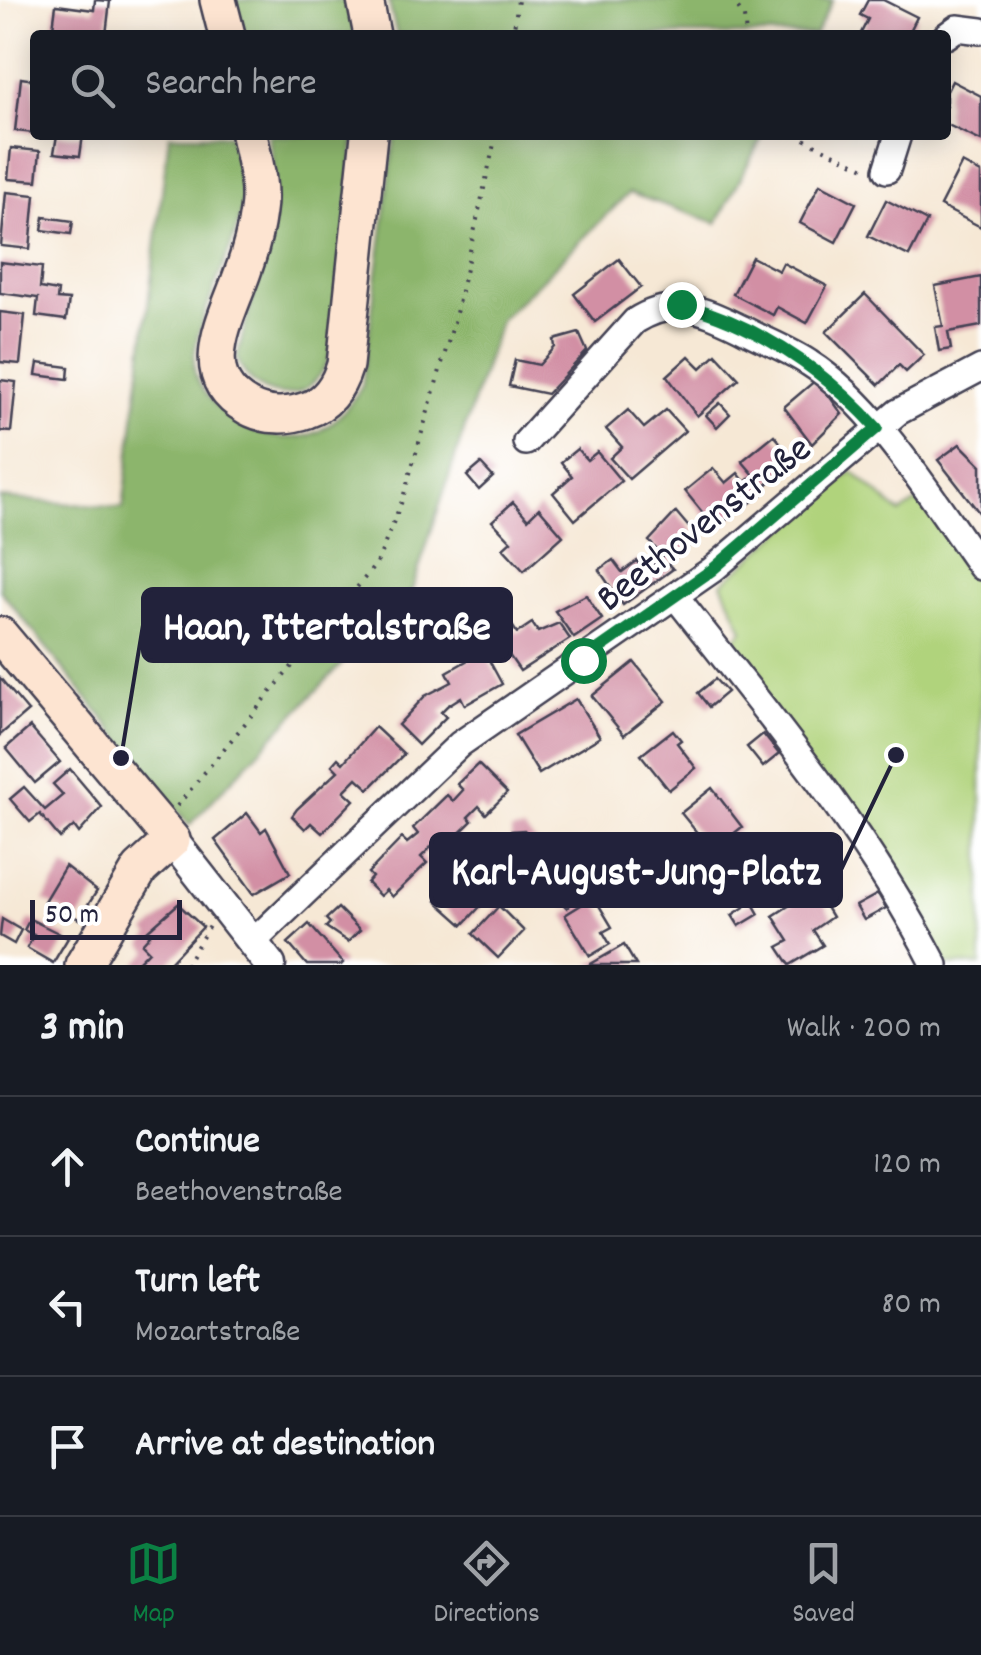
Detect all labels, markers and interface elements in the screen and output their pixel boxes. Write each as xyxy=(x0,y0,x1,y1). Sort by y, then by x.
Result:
search box xyxy=(30,30,951,140)
icon: search xyxy=(65,58,120,113)
text: Search here xyxy=(145,58,317,113)
route end xyxy=(659,282,705,328)
street label: Beethovenstraße xyxy=(586,424,826,628)
callout: Haan, Ittertalstraße xyxy=(143,589,511,661)
text: Haan, Ittertalstraße xyxy=(163,601,491,661)
route start xyxy=(561,638,607,684)
callout: Karl-August-Jung-Platz xyxy=(431,834,841,906)
text: Karl-August-Jung-Platz xyxy=(451,846,822,906)
scale bar xyxy=(30,895,182,940)
text: 50 m xyxy=(45,897,99,937)
text: 3 min xyxy=(40,1000,124,1060)
text: Walk · 200 m xyxy=(787,1007,941,1053)
text: Continue xyxy=(135,1116,260,1171)
icon: ahead xyxy=(40,1139,95,1194)
text: 120 m xyxy=(873,1143,941,1189)
text: Beethovenstraße xyxy=(135,1171,343,1217)
text: Turn left xyxy=(135,1256,260,1311)
icon: left xyxy=(40,1279,95,1334)
text: 80 m xyxy=(881,1283,941,1329)
text: Mozartstraße xyxy=(135,1311,300,1357)
icon: arrive xyxy=(40,1419,95,1474)
text: Arrive at destination xyxy=(135,1419,435,1474)
tab: Map xyxy=(126,1536,181,1636)
tab: Directions xyxy=(434,1536,540,1636)
tab: Saved xyxy=(792,1536,855,1636)

